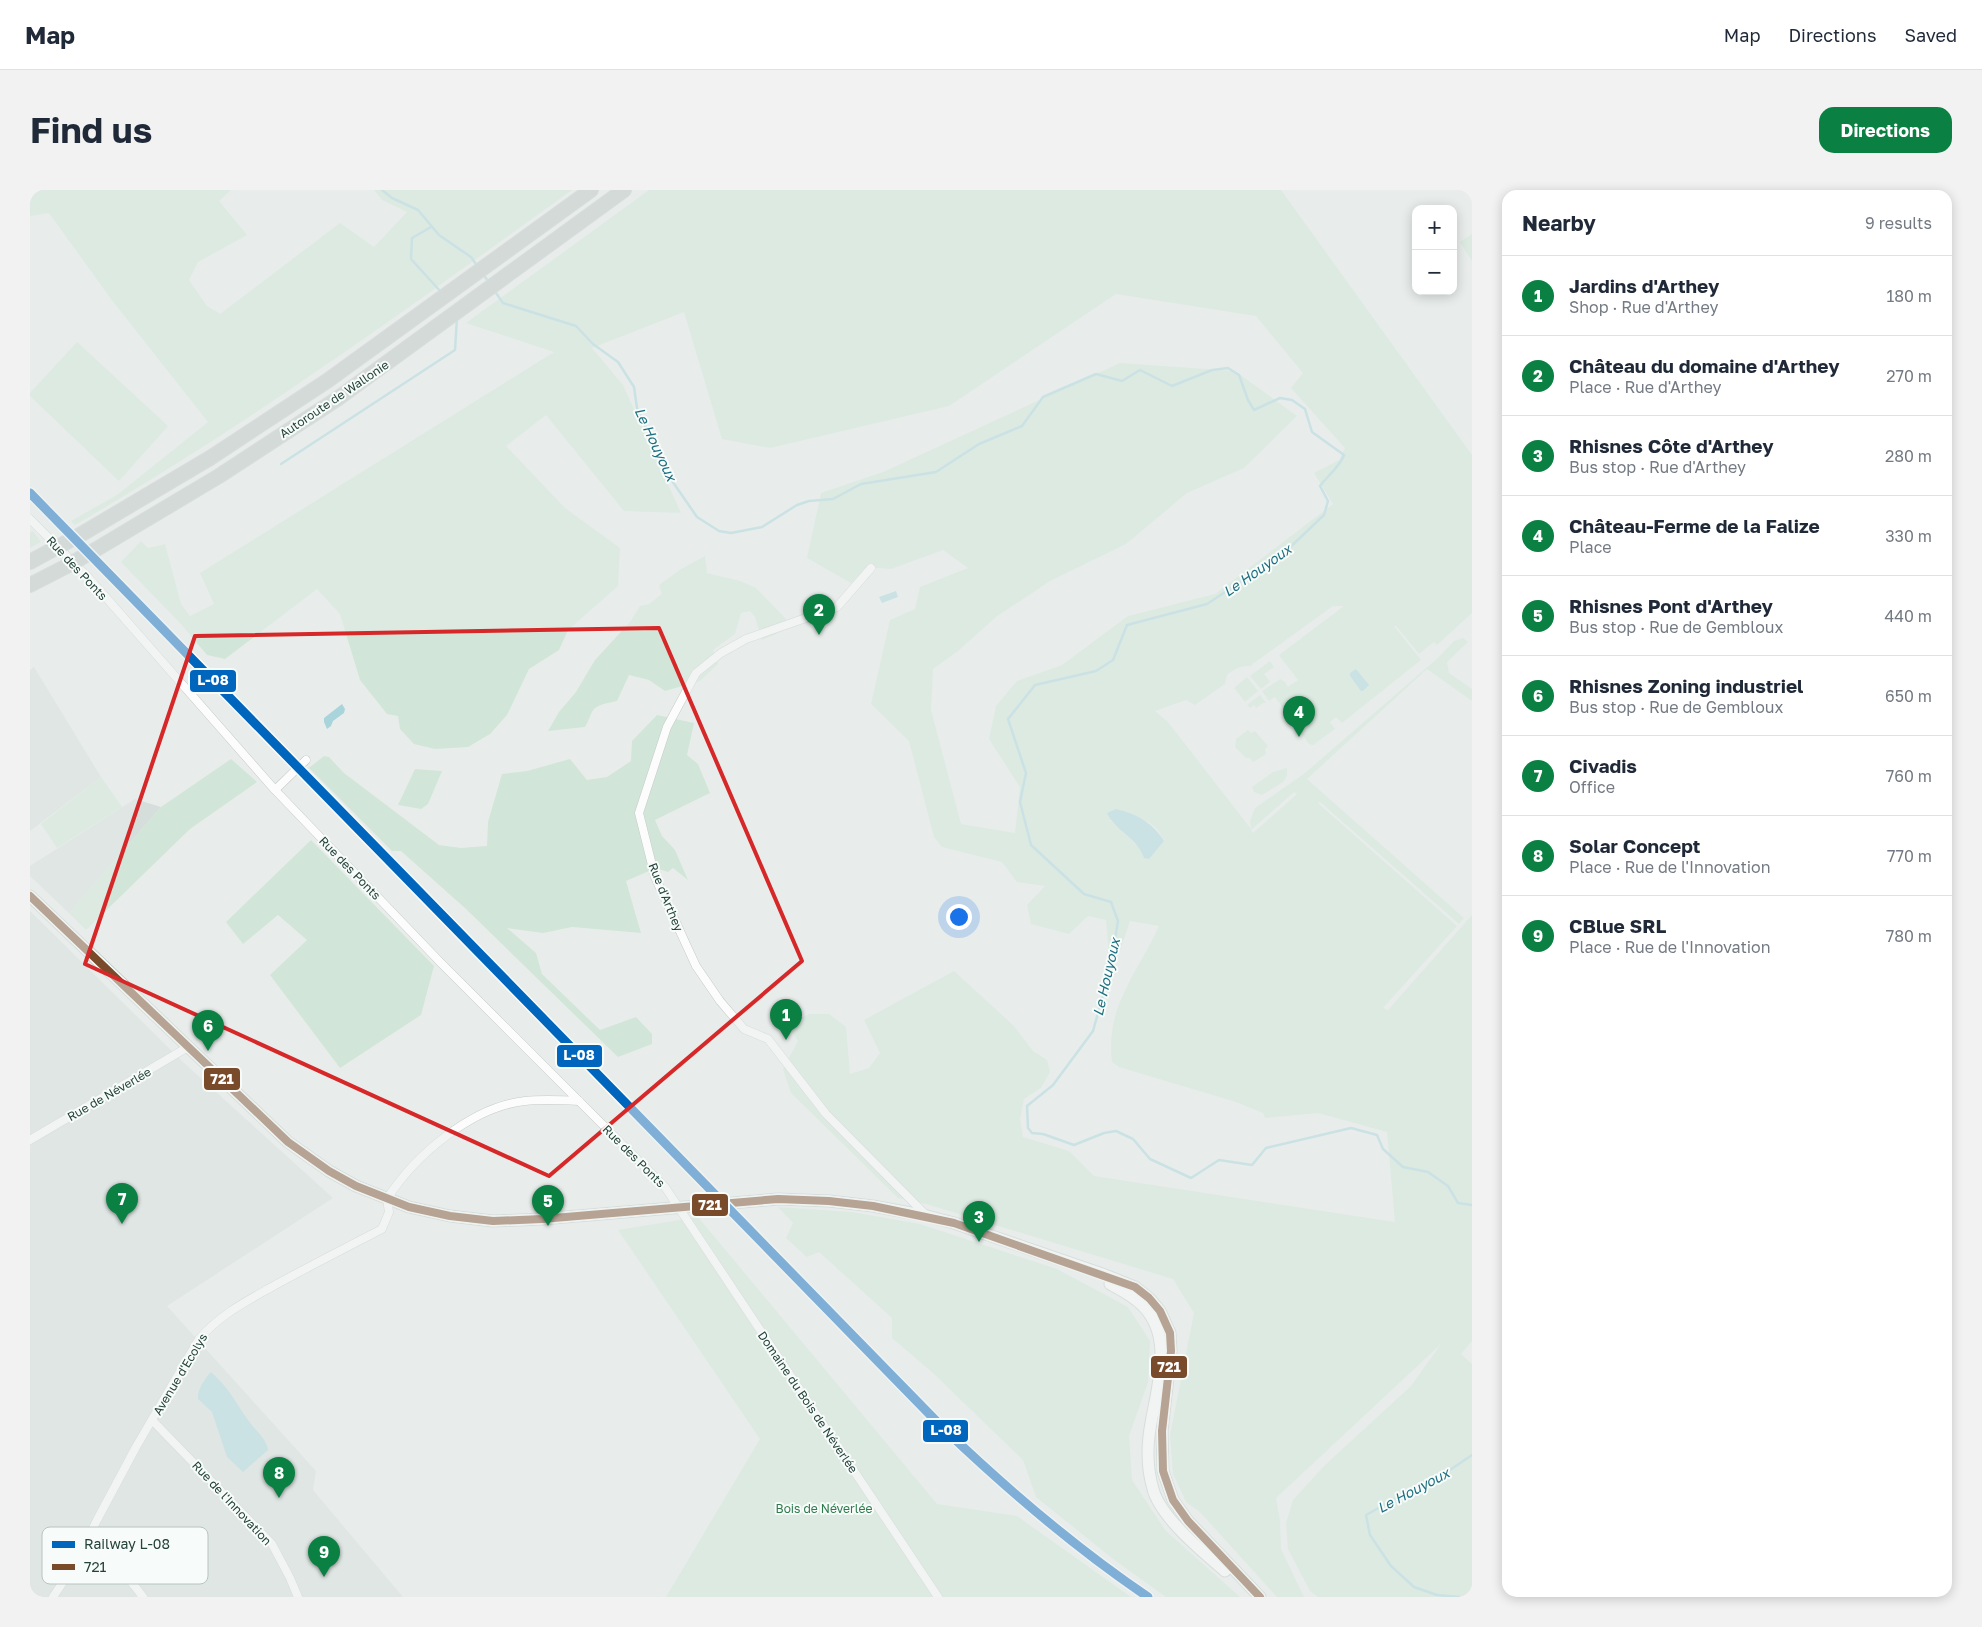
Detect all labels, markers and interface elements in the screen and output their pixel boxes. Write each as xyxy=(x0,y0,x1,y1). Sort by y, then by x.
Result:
text: Map xyxy=(25,20,75,49)
text: Map xyxy=(1724,24,1760,46)
text: Directions xyxy=(1788,24,1876,46)
text: Saved xyxy=(1904,24,1957,46)
button: Directions xyxy=(1819,107,1952,153)
text: Find us xyxy=(30,109,152,151)
map controls xyxy=(1412,205,1457,295)
button: + xyxy=(1412,205,1457,250)
text: Nearby xyxy=(1522,210,1596,236)
text: 9 results xyxy=(1865,213,1932,233)
button: − xyxy=(1412,250,1457,295)
text: Jardins d'Arthey xyxy=(1569,274,1719,297)
text: 1 xyxy=(1534,286,1542,306)
text: 180 m xyxy=(1886,286,1932,306)
text: Shop · Rue d'Arthey xyxy=(1569,297,1718,317)
text: Château du domaine d'Arthey xyxy=(1569,354,1840,377)
street label: Autoroute de Wallonie xyxy=(277,357,391,441)
text: 2 xyxy=(1533,366,1543,386)
text: 270 m xyxy=(1886,366,1932,386)
text: Place · Rue d'Arthey xyxy=(1569,377,1721,397)
water label: Le Houyoux xyxy=(632,405,681,486)
text: Rhisnes Côte d'Arthey xyxy=(1569,434,1774,457)
text: 3 xyxy=(1533,446,1543,466)
text: 280 m xyxy=(1885,446,1932,466)
text: Bus stop · Rue d'Arthey xyxy=(1569,457,1746,477)
text: Château-Ferme de la Falize xyxy=(1569,514,1820,537)
text: 4 xyxy=(1533,526,1543,546)
text: 330 m xyxy=(1885,526,1932,546)
street label: Rue des Ponts xyxy=(43,533,111,603)
text: Place xyxy=(1569,537,1612,557)
water label: Le Houyoux xyxy=(1220,539,1296,600)
pin: 2 xyxy=(803,594,835,635)
text: Rhisnes Pont d'Arthey xyxy=(1569,594,1773,617)
text: 5 xyxy=(1533,606,1543,626)
text: 440 m xyxy=(1884,606,1932,626)
text: Bus stop · Rue de Gembloux xyxy=(1569,617,1783,637)
line badge: L-08 xyxy=(189,669,237,693)
text: L-08 xyxy=(197,671,229,688)
text: Rhisnes Zoning industriel xyxy=(1569,674,1803,697)
text: 6 xyxy=(1533,686,1543,706)
text: 650 m xyxy=(1885,686,1932,706)
pin: 4 xyxy=(1283,696,1315,737)
text: Bus stop · Rue de Gembloux xyxy=(1569,697,1783,717)
text: Civadis xyxy=(1569,754,1637,777)
text: 7 xyxy=(1534,766,1542,786)
text: 760 m xyxy=(1886,766,1932,786)
text: Office xyxy=(1569,777,1615,797)
street label: Rue des Ponts xyxy=(316,833,384,903)
text: Solar Concept xyxy=(1569,834,1700,857)
text: 8 xyxy=(1533,846,1543,866)
text: 770 m xyxy=(1887,846,1932,866)
text: Place · Rue de l'Innovation xyxy=(1569,857,1771,877)
street label: Rue d'Arthey xyxy=(645,860,687,934)
your location xyxy=(946,904,972,930)
text: CBlue SRL xyxy=(1569,914,1666,937)
text: 9 xyxy=(1533,926,1543,946)
text: 780 m xyxy=(1886,926,1932,946)
water label: Le Houyoux xyxy=(1089,934,1124,1017)
text: Place · Rue de l'Innovation xyxy=(1569,937,1771,957)
pin: 1 xyxy=(770,999,802,1040)
pin: 6 xyxy=(192,1010,224,1051)
line badge: L-08 xyxy=(556,1044,603,1068)
text: L-08 xyxy=(563,1046,595,1063)
street label: Rue de Néverlée xyxy=(65,1064,154,1124)
line badge: 721 xyxy=(203,1067,241,1091)
text: 721 xyxy=(210,1070,234,1087)
street label: Rue des Ponts xyxy=(600,1122,668,1190)
pin: 7 xyxy=(106,1183,138,1224)
pin: 5 xyxy=(532,1185,564,1226)
line badge: 721 xyxy=(691,1193,729,1217)
text: 721 xyxy=(698,1196,722,1213)
pin: 3 xyxy=(963,1201,995,1242)
street label: Domaine du Bois de Néverlée xyxy=(755,1328,861,1476)
street label: Avenue d'Ecolys xyxy=(150,1330,210,1418)
line badge: 721 xyxy=(1150,1355,1188,1379)
text: 721 xyxy=(1157,1358,1181,1375)
line badge: L-08 xyxy=(922,1419,969,1443)
text: L-08 xyxy=(930,1421,962,1438)
pin: 8 xyxy=(263,1457,295,1498)
street label: Rue de l'Innovation xyxy=(189,1458,275,1548)
water label: Le Houyoux xyxy=(1374,1463,1454,1516)
park label: Bois de Néverlée xyxy=(776,1501,872,1516)
legend xyxy=(42,1527,208,1584)
text: Railway L-08 xyxy=(84,1535,170,1552)
pin: 9 xyxy=(308,1536,340,1577)
text: 721 xyxy=(84,1558,107,1575)

